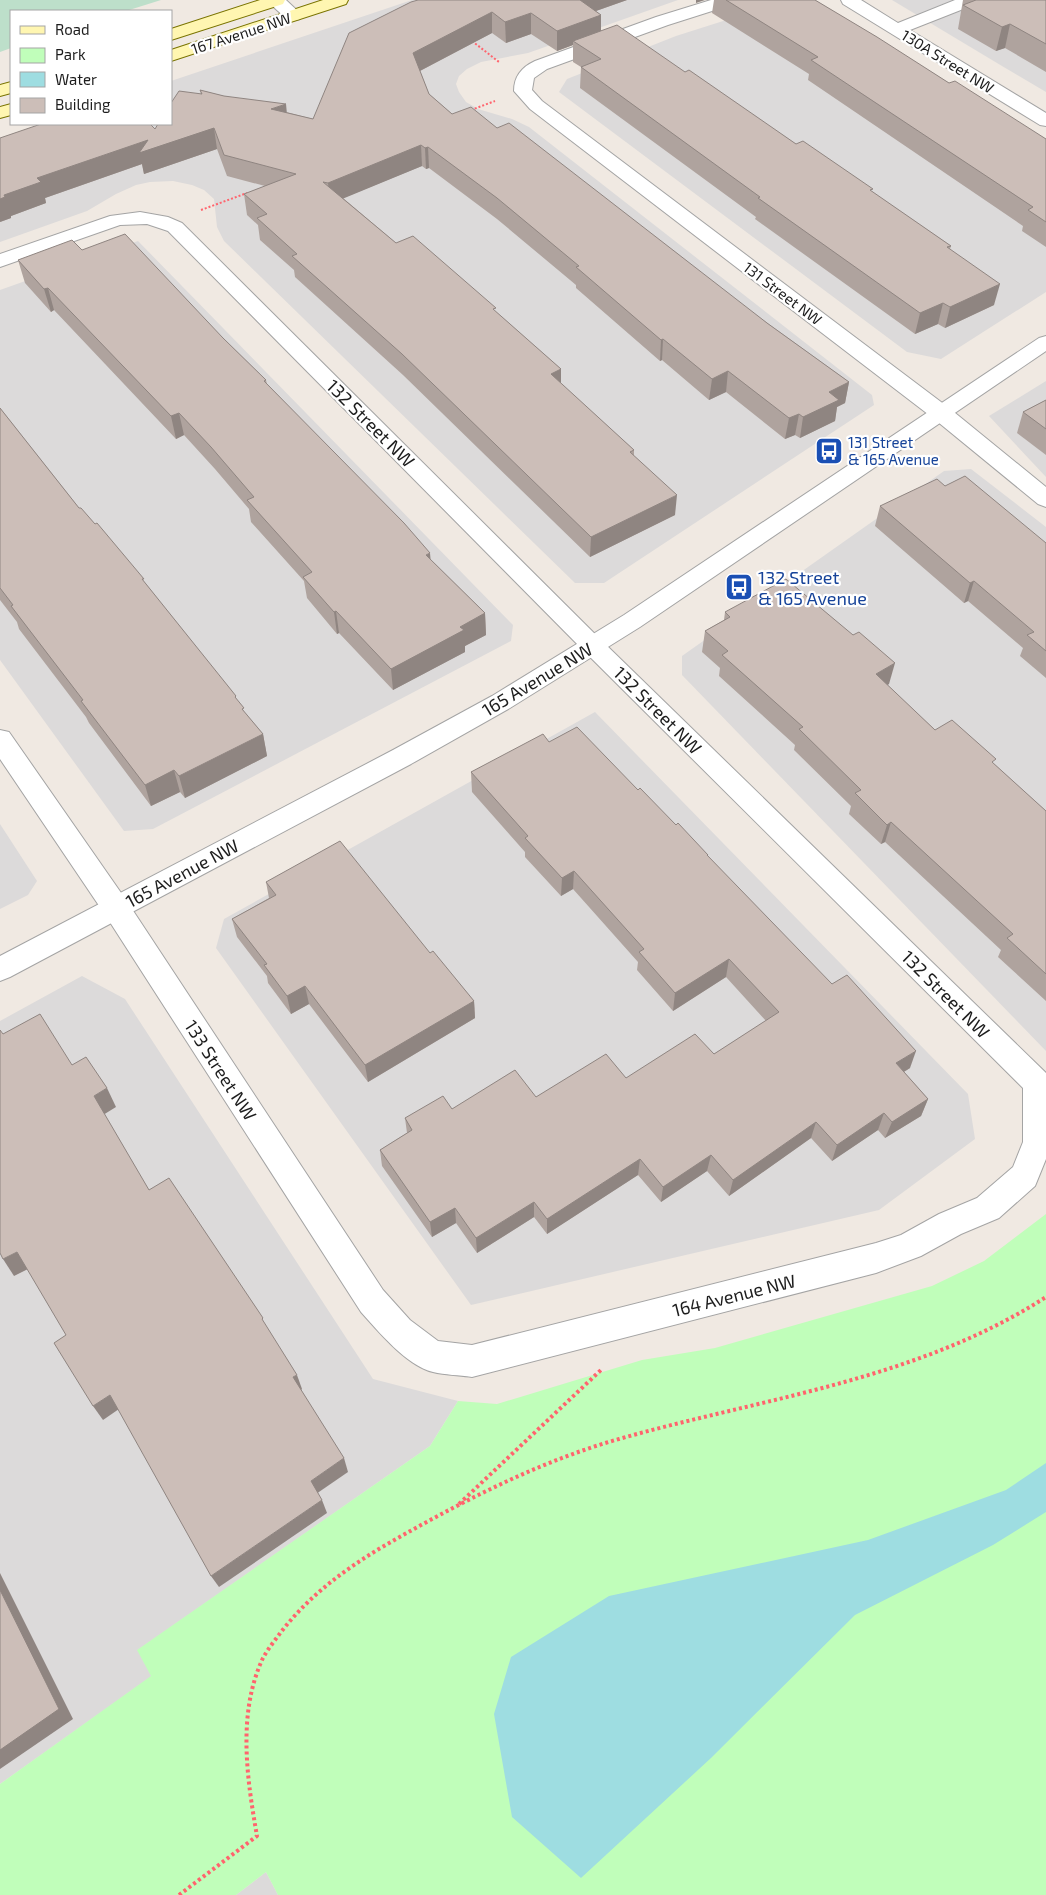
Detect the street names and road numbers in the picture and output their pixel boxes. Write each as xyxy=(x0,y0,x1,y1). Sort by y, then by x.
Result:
street label: 167 Avenue NW xyxy=(189,8,293,58)
street label: 130A Street NW xyxy=(898,25,998,97)
street label: 131 Street NW xyxy=(740,258,826,328)
street label: 132 Street NW xyxy=(323,375,419,471)
street label: 165 Avenue NW xyxy=(478,637,596,721)
street label: 132 Street NW xyxy=(610,662,706,758)
street label: 165 Avenue NW xyxy=(122,834,242,912)
street label: 132 Street NW xyxy=(898,946,994,1042)
street label: 133 Street NW xyxy=(180,1016,262,1124)
street label: 164 Avenue NW xyxy=(670,1269,798,1321)

